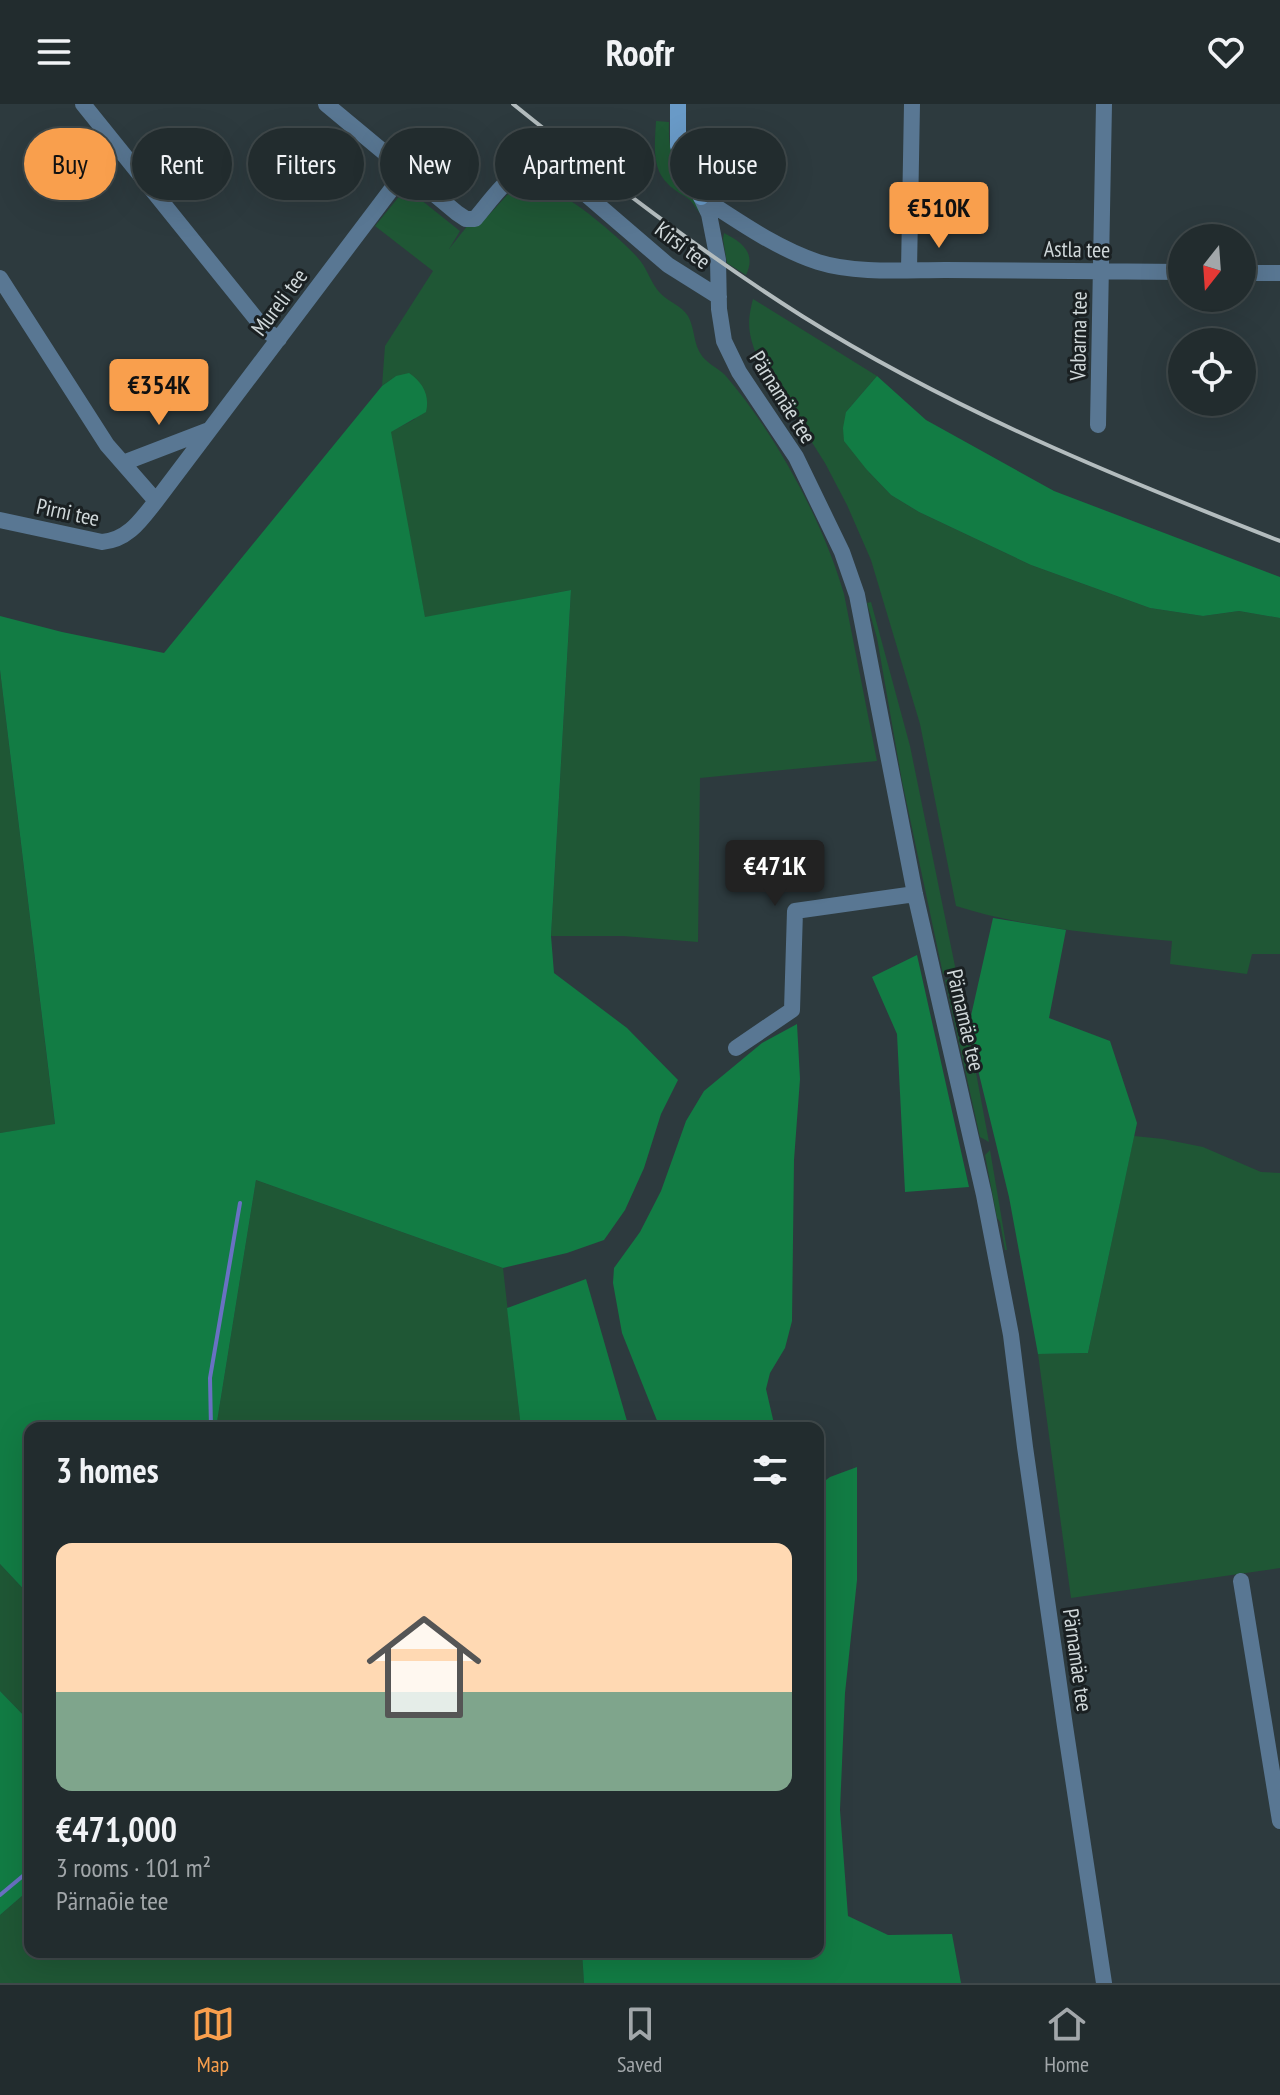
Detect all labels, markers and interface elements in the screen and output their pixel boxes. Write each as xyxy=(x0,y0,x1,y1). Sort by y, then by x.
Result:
text: Roofr xyxy=(606,29,674,76)
icon: menu xyxy=(32,30,76,74)
icon: heart xyxy=(1204,30,1248,74)
chip: Buy xyxy=(24,128,116,200)
chip: Rent xyxy=(132,128,232,200)
chip: Filters xyxy=(248,128,364,200)
chip: New xyxy=(380,128,479,200)
chip: Apartment xyxy=(495,128,654,200)
chip: House xyxy=(670,128,786,200)
pin: €510K xyxy=(883,182,995,250)
text: €510K xyxy=(907,191,971,224)
street label: Kirsi tee xyxy=(650,215,716,275)
north arrow xyxy=(1168,224,1256,312)
map controls xyxy=(1168,224,1256,416)
street label: Astla tee xyxy=(1044,234,1110,264)
street label: Mureli tee xyxy=(245,263,313,341)
street label: Vabarna tee xyxy=(1063,291,1093,382)
button: locate xyxy=(1168,328,1256,416)
street label: Pärnamäe tee xyxy=(744,346,822,448)
pin: €354K xyxy=(103,359,215,427)
text: €354K xyxy=(127,368,191,401)
street label: Pirni tee xyxy=(34,492,102,532)
pin: €471K xyxy=(719,840,831,908)
text: €471K xyxy=(743,849,807,882)
street label: Pärnamäe tee xyxy=(941,966,991,1074)
text: 3 homes xyxy=(56,1448,159,1492)
icon: filters xyxy=(748,1448,792,1492)
icon: home xyxy=(352,1595,496,1739)
street label: Pärnamäe tee xyxy=(1057,1607,1099,1713)
text: €471,000 xyxy=(56,1807,177,1851)
text: 3 rooms · 101 m² xyxy=(56,1851,211,1884)
text: Pärnaõie tee xyxy=(56,1884,168,1917)
tab: Map xyxy=(191,2002,235,2078)
tab: Saved xyxy=(617,2002,662,2078)
tab: Home xyxy=(1044,2002,1089,2078)

